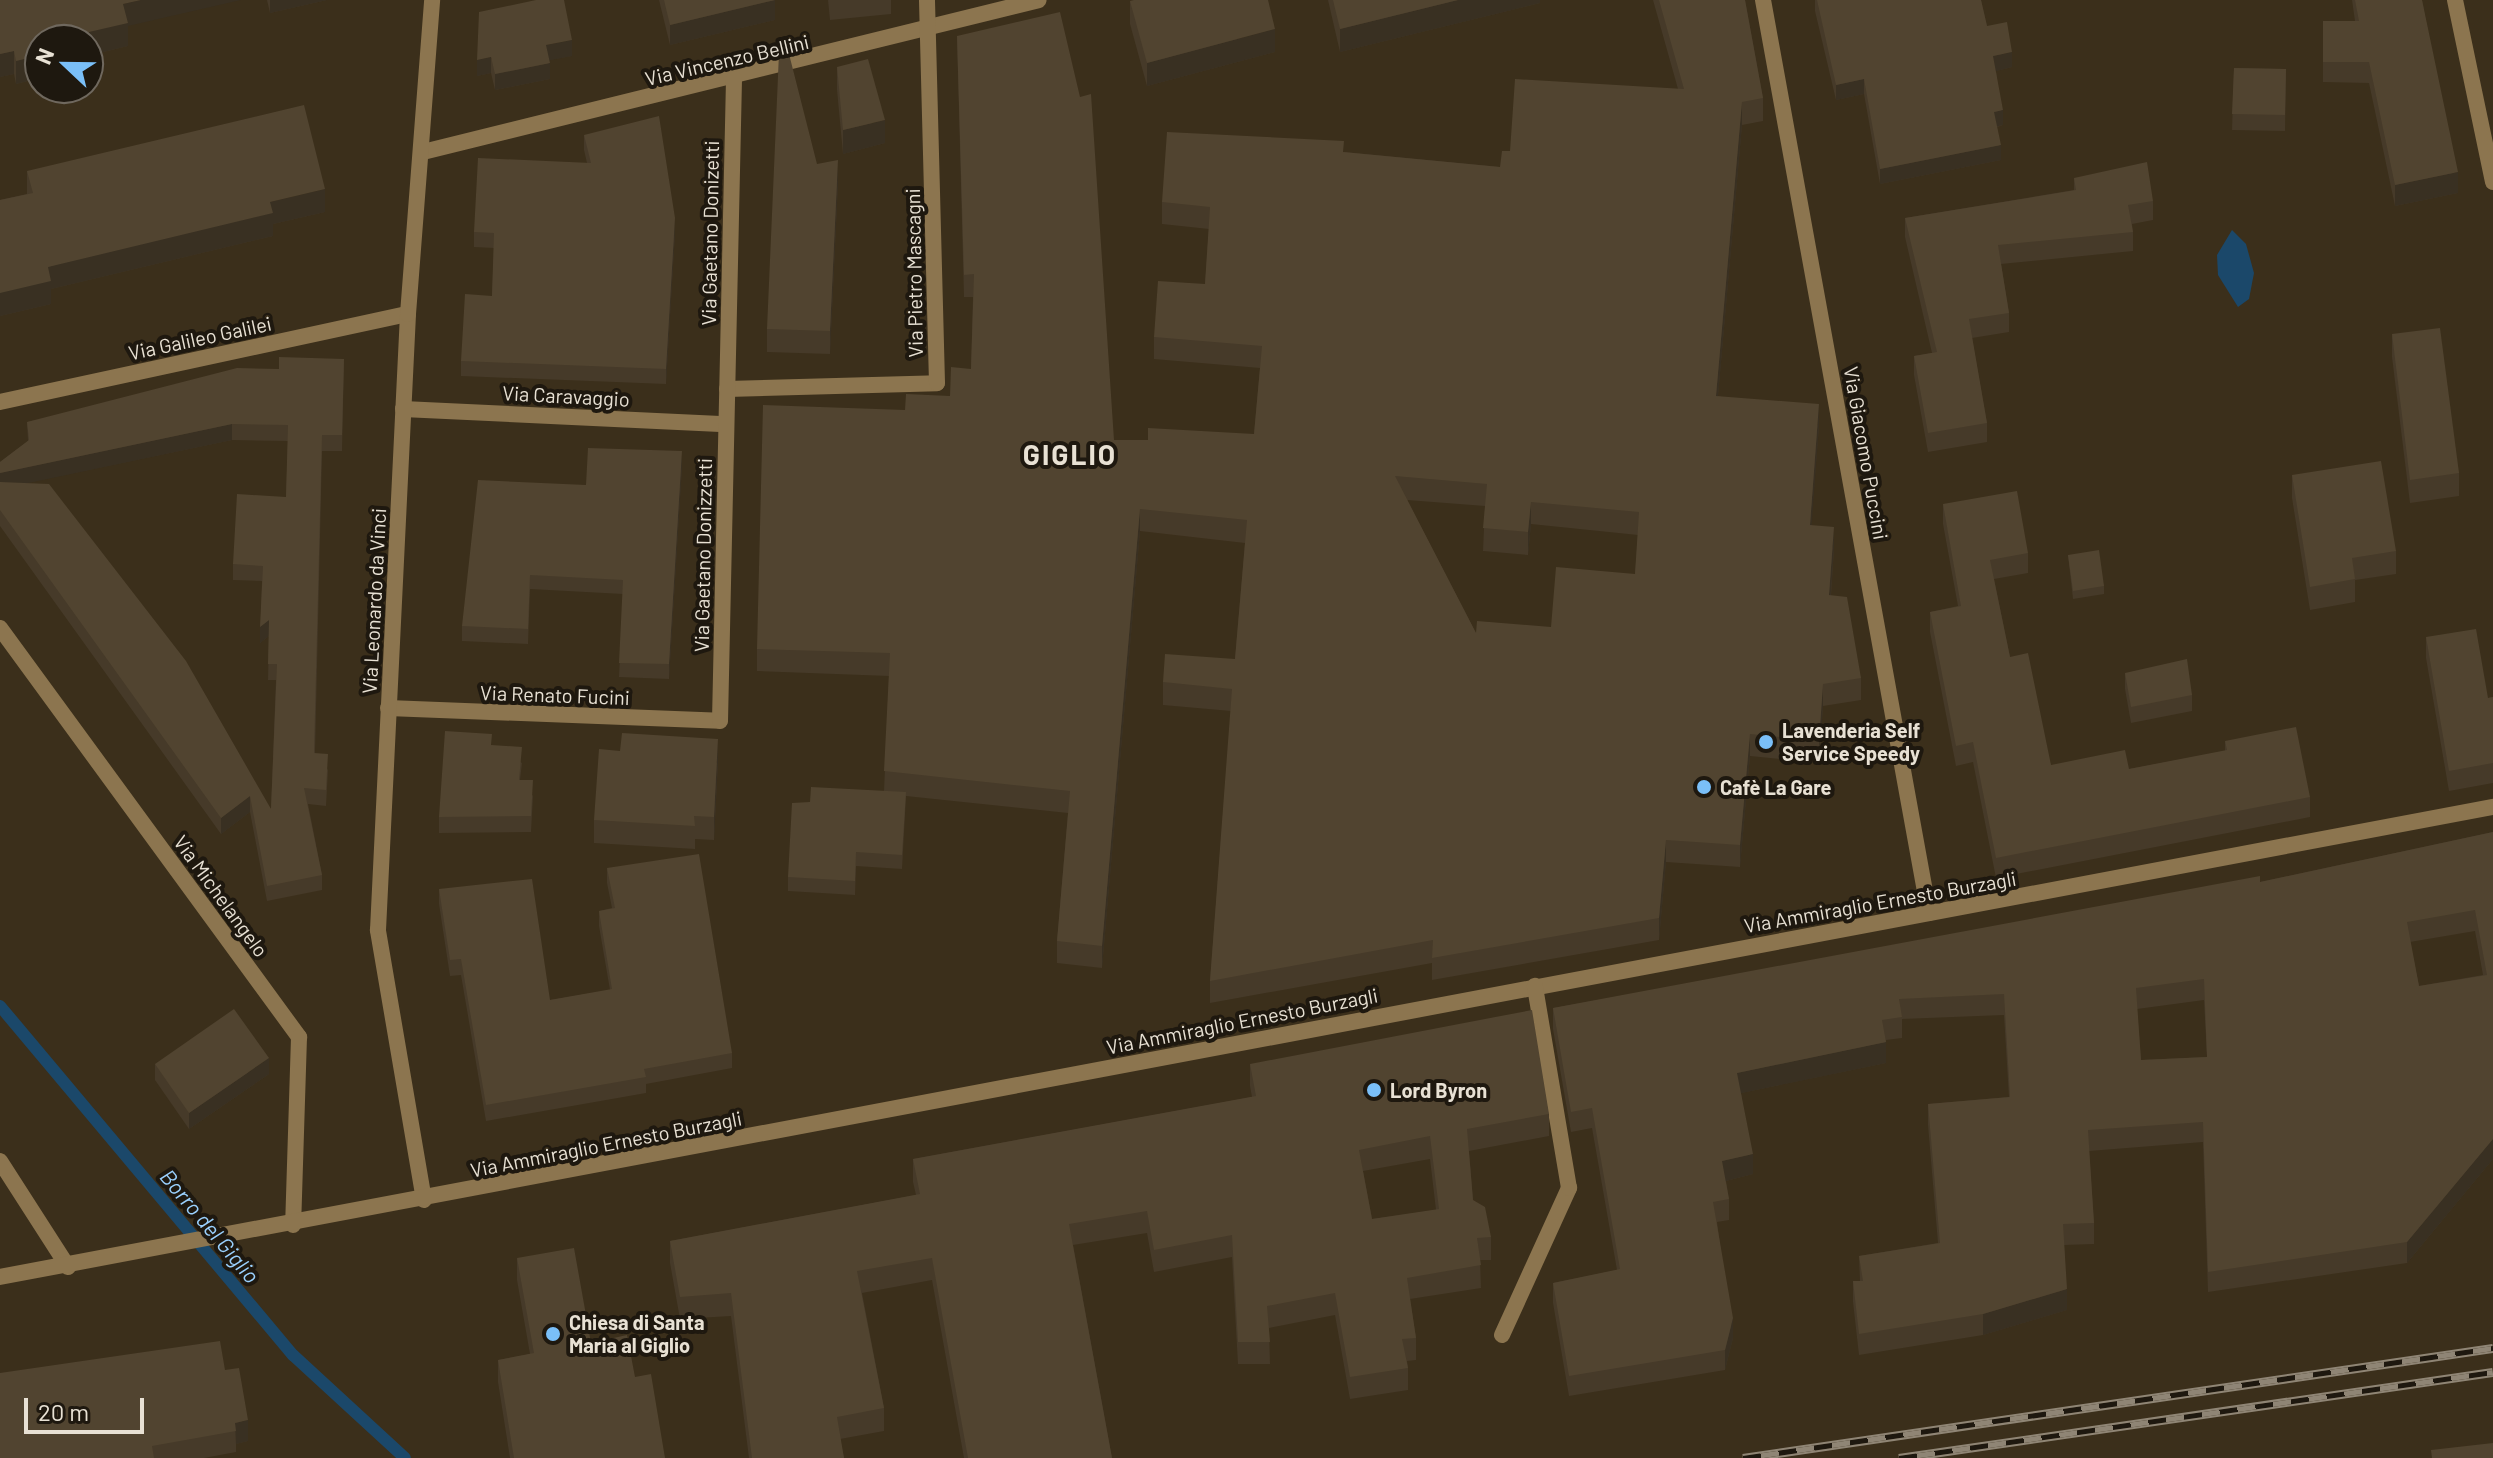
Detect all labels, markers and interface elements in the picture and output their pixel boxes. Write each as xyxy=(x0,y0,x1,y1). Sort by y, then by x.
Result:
north arrow xyxy=(24,24,104,104)
street label: Via Vincenzo Bellini xyxy=(643,29,811,91)
text: N xyxy=(29,44,58,67)
street label: Via Gaetano Donizetti xyxy=(696,140,724,326)
street label: Via Pietro Mascagni xyxy=(901,188,927,358)
street label: Via Galileo Galilei xyxy=(126,311,274,365)
street label: Via Giacomo Puccini xyxy=(1839,364,1893,542)
street label: Via Caravaggio xyxy=(502,381,630,411)
district label: GIGLIO xyxy=(1023,437,1117,471)
street label: Via Gaetano Donizzetti xyxy=(689,458,717,652)
street label: Via Leonardo da Vinci xyxy=(357,507,391,695)
street label: Via Renato Fucini xyxy=(480,680,630,710)
place label: Lavenderia Self Service Speedy xyxy=(1782,718,1920,765)
marker: Lavenderia Self Service Speedy xyxy=(1757,733,1775,751)
place label: Cafè La Gare xyxy=(1720,775,1831,799)
marker: Cafè La Gare xyxy=(1695,778,1713,796)
street label: Via Michelangelo xyxy=(169,830,273,962)
street label: Via Ammiraglio Ernesto Burzagli xyxy=(1742,866,2018,938)
street label: Via Ammiraglio Ernesto Burzagli xyxy=(1104,983,1380,1059)
place label: Lord Byron xyxy=(1390,1078,1487,1102)
marker: Lord Byron xyxy=(1365,1081,1383,1099)
street label: Via Ammiraglio Ernesto Burzagli xyxy=(468,1106,744,1182)
water label: Borro del Giglio xyxy=(155,1164,265,1288)
place label: Chiesa di Santa Maria al Giglio xyxy=(569,1310,704,1357)
marker: Chiesa di Santa Maria al Giglio xyxy=(544,1325,562,1343)
scale bar xyxy=(28,1382,148,1432)
text: 20 m xyxy=(38,1397,89,1426)

